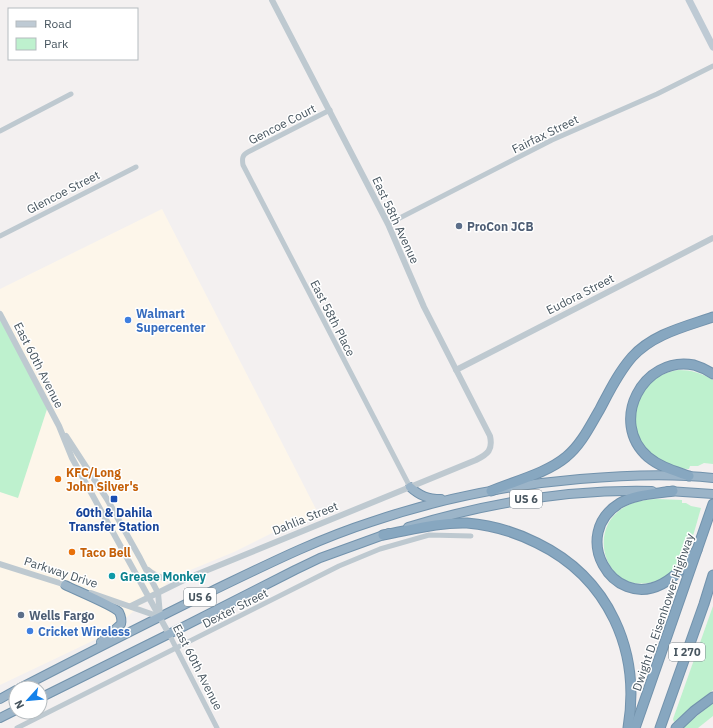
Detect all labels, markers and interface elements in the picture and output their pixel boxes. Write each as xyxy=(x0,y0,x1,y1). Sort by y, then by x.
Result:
legend xyxy=(8,8,138,60)
text: Road xyxy=(44,16,72,31)
text: Park xyxy=(44,36,69,51)
street label: Gencoe Court xyxy=(246,101,318,147)
street label: Fairfax Street xyxy=(509,111,581,157)
street label: Glencoe Street xyxy=(24,167,102,217)
street label: East 58th Avenue xyxy=(369,174,423,266)
place label: ProCon JCB xyxy=(467,219,533,234)
marker: ProCon JCB xyxy=(454,221,464,231)
street label: Eudora Street xyxy=(544,271,616,317)
street label: East 58th Place xyxy=(307,277,359,359)
place label: Walmart Supercenter xyxy=(136,306,206,335)
marker: Walmart Supercenter xyxy=(123,315,133,325)
street label: East 60th Avenue xyxy=(11,319,67,411)
place label: KFC/Long John Silver's xyxy=(66,465,139,494)
marker: KFC/Long John Silver's xyxy=(53,474,63,484)
road number: US 6 xyxy=(510,490,542,508)
marker: 60th & Dahila Transfer Station xyxy=(109,494,119,504)
street label: Dahlia Street xyxy=(270,498,340,538)
place label: 60th & Dahila Transfer Station xyxy=(69,505,159,534)
street label: Dwight D. Eisenhower Highway xyxy=(629,531,697,693)
place label: Taco Bell xyxy=(80,545,131,560)
marker: Taco Bell xyxy=(67,547,77,557)
street label: Parkway Drive xyxy=(22,553,100,591)
place label: Grease Monkey xyxy=(120,569,207,584)
marker: Grease Monkey xyxy=(107,571,117,581)
street label: Dexter Street xyxy=(200,585,270,631)
road number: US 6 xyxy=(184,588,216,606)
place label: Wells Fargo xyxy=(29,608,95,623)
marker: Wells Fargo xyxy=(16,610,26,620)
street label: East 60th Avenue xyxy=(170,621,226,713)
place label: Cricket Wireless xyxy=(38,624,130,639)
marker: Cricket Wireless xyxy=(25,626,35,636)
road number: I 270 xyxy=(669,643,705,661)
north arrow xyxy=(8,680,48,720)
text: N xyxy=(11,698,27,711)

